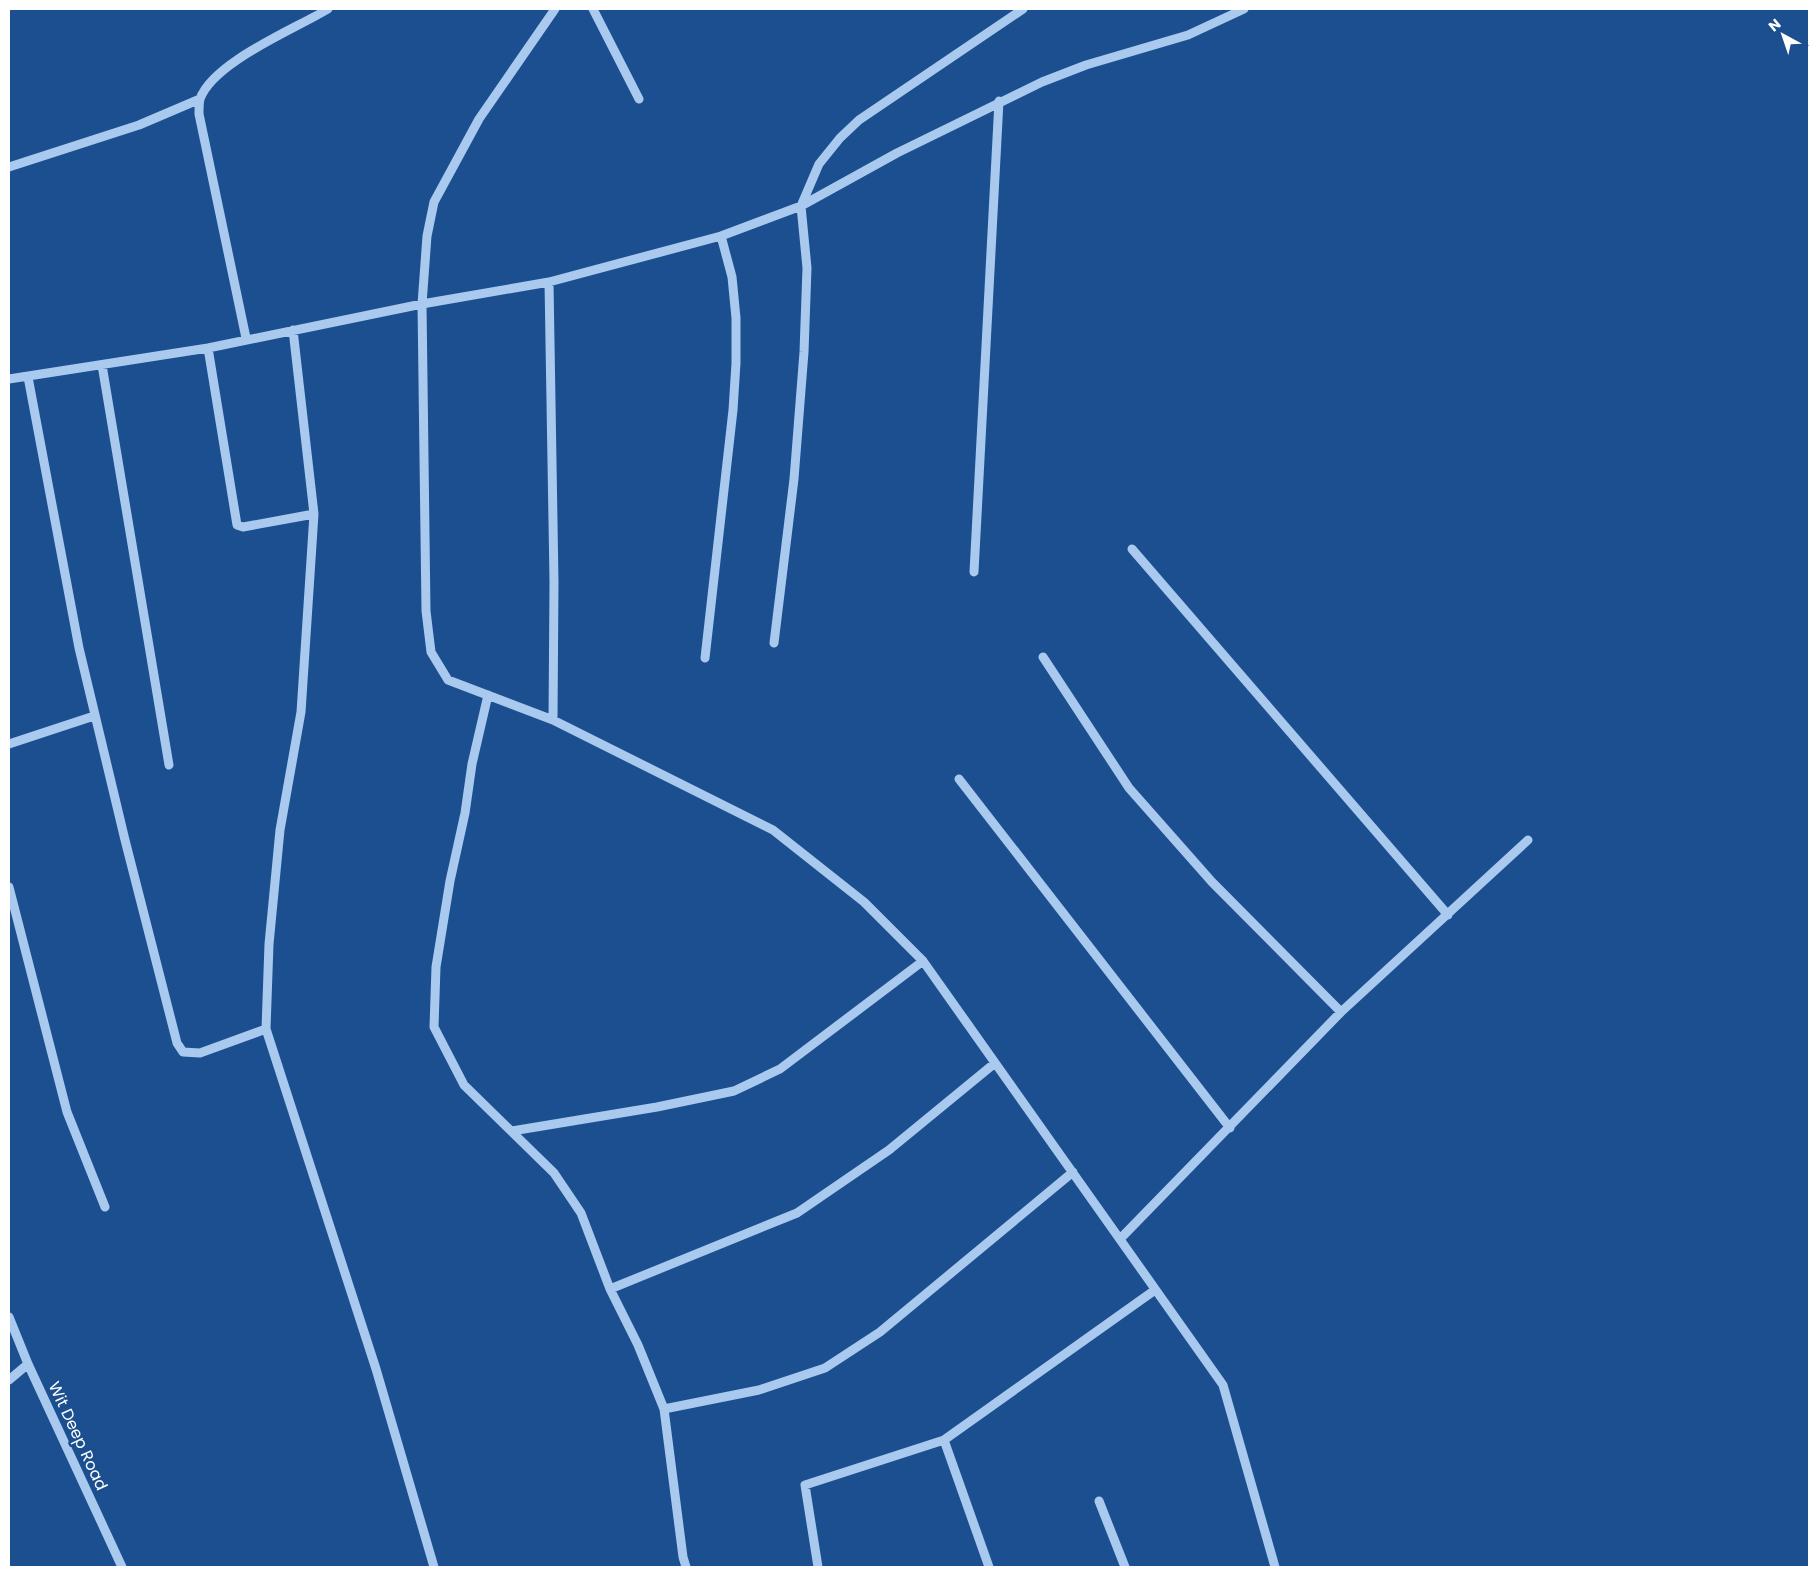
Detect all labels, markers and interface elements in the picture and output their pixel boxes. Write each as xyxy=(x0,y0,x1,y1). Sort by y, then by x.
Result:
north arrow xyxy=(1758,10,1808,60)
text: N xyxy=(1764,14,1785,36)
street label: Wit Deep Road xyxy=(43,1378,113,1494)

